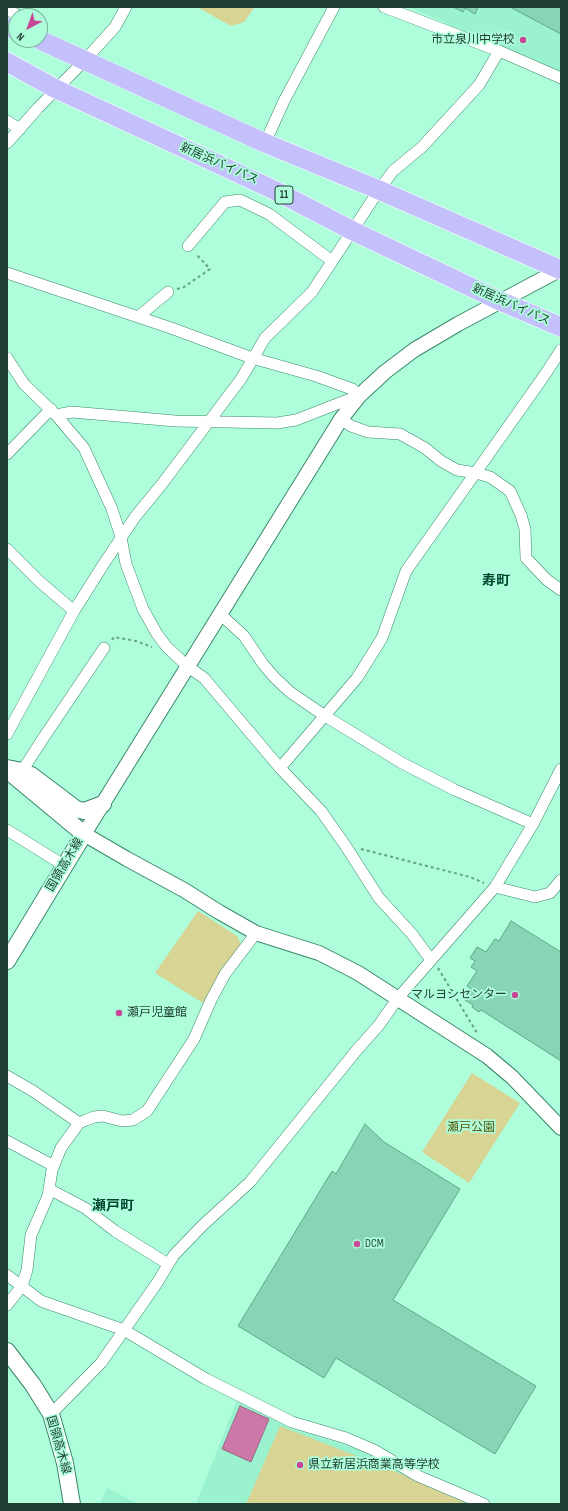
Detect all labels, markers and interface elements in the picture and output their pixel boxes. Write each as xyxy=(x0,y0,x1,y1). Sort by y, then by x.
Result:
north arrow xyxy=(8,8,48,48)
text: N xyxy=(14,30,27,44)
place label: 市立泉川中学校 xyxy=(431,33,515,47)
marker: 市立泉川中学校 xyxy=(518,35,528,45)
street label: 新居浜バイパス xyxy=(178,140,260,188)
road number: 11 xyxy=(275,186,293,204)
street label: 新居浜バイパス xyxy=(470,281,552,329)
district label: 寿町 xyxy=(482,573,510,589)
street label: 国領高木線 xyxy=(43,836,87,894)
place label: マルヨシセンター xyxy=(411,988,507,1002)
marker: マルヨシセンター xyxy=(510,990,520,1000)
place label: 瀬戸児童館 xyxy=(127,1006,187,1020)
marker: 瀬戸児童館 xyxy=(114,1008,124,1018)
park label: 瀬戸公園 xyxy=(447,1121,495,1135)
district label: 瀬戸町 xyxy=(92,1198,134,1214)
place label: DCM xyxy=(365,1237,384,1251)
marker: DCM xyxy=(352,1239,362,1249)
street label: 国領高木線 xyxy=(43,1414,73,1476)
place label: 県立新居浜商業高等学校 xyxy=(308,1458,440,1472)
marker: 県立新居浜商業高等学校 xyxy=(295,1460,305,1470)

